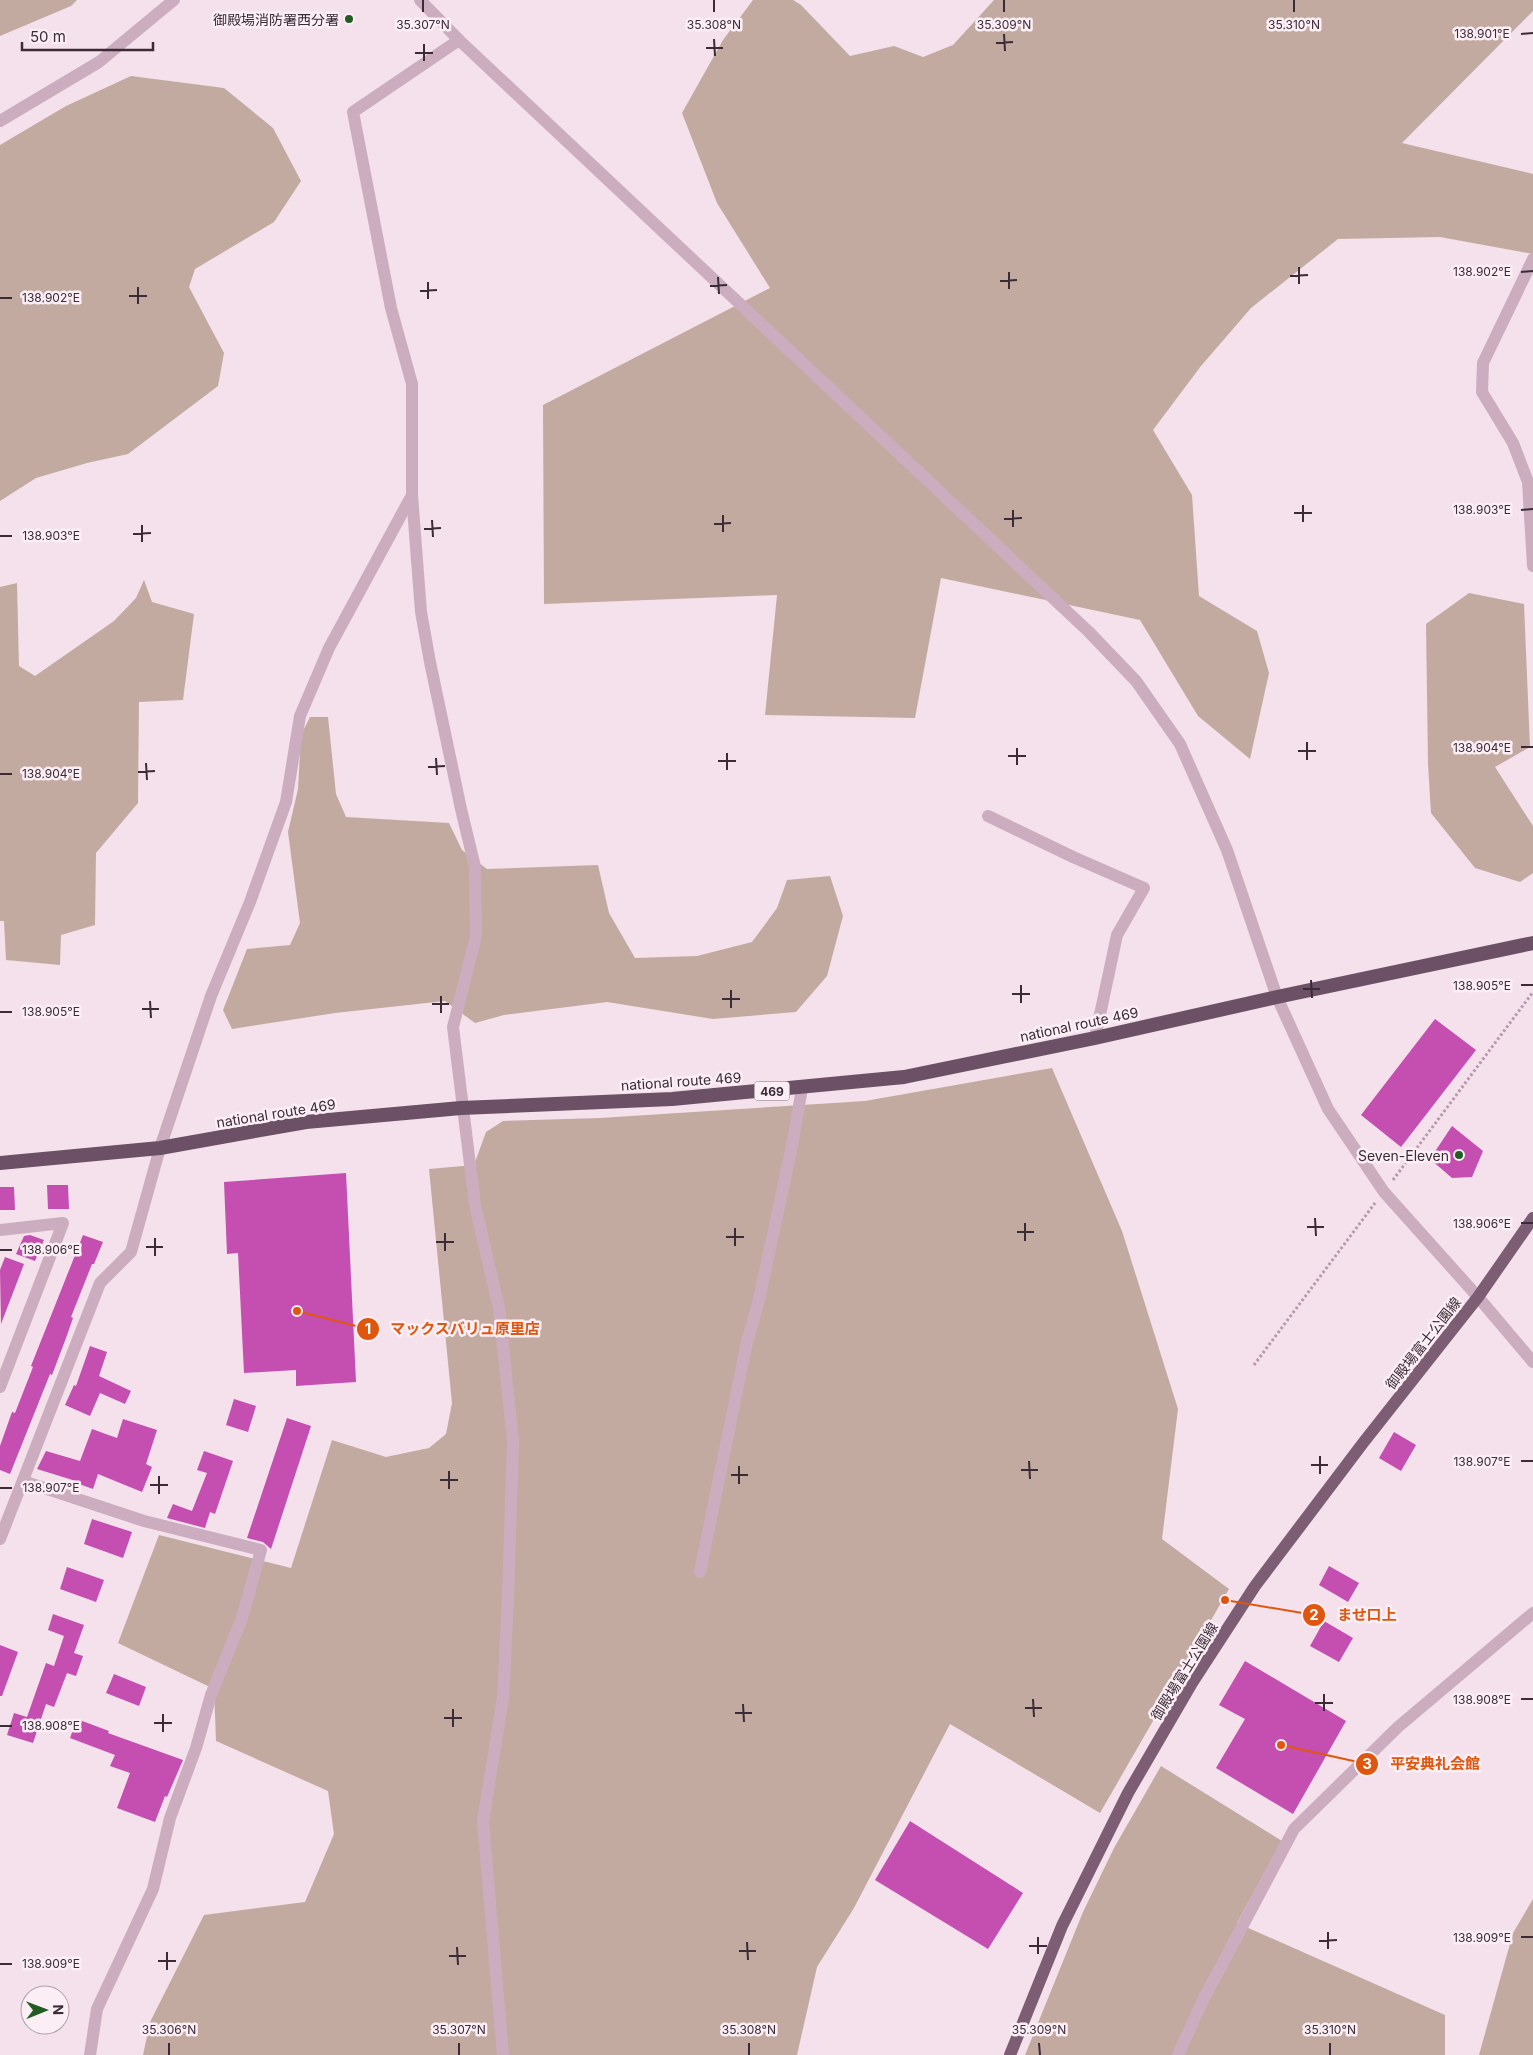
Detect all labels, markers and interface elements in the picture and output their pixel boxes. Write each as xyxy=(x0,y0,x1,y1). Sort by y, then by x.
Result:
place label: 御殿場消防署西分署 xyxy=(213,11,339,28)
marker: 御殿場消防署西分署 xyxy=(343,13,355,25)
text: 35.307°N xyxy=(396,17,450,32)
text: 35.308°N xyxy=(687,17,741,32)
text: 35.309°N xyxy=(977,17,1031,32)
text: 35.310°N xyxy=(1268,17,1320,32)
scale bar xyxy=(22,20,154,52)
text: 138.901°E xyxy=(1454,26,1510,41)
text: 50 m xyxy=(30,27,66,46)
text: 138.902°E xyxy=(1453,264,1511,279)
text: 138.902°E xyxy=(22,290,80,305)
text: 138.903°E xyxy=(1453,502,1511,517)
text: 138.903°E xyxy=(22,528,80,543)
text: 138.904°E xyxy=(1453,740,1511,755)
text: 138.904°E xyxy=(22,766,80,781)
text: 138.905°E xyxy=(1453,978,1511,993)
street label: national route 469 xyxy=(1018,1003,1140,1045)
text: 138.905°E xyxy=(22,1004,80,1019)
street label: national route 469 xyxy=(620,1068,742,1094)
road number: 469 xyxy=(754,1082,790,1100)
street label: national route 469 xyxy=(215,1095,337,1131)
place label: Seven-Eleven xyxy=(1358,1147,1449,1164)
marker: Seven-Eleven xyxy=(1453,1149,1465,1161)
text: 138.906°E xyxy=(1453,1216,1511,1231)
text: 138.906°E xyxy=(22,1242,80,1257)
street label: 御殿場富士公園線 xyxy=(1382,1294,1464,1392)
callout: マックスバリュ原里店 xyxy=(355,1314,550,1344)
text: 1 xyxy=(365,1319,371,1338)
text: マックスバリュ原里店 xyxy=(390,1319,540,1338)
text: 138.907°E xyxy=(1453,1454,1511,1469)
text: 138.907°E xyxy=(22,1480,80,1495)
callout: ませ口上 xyxy=(1302,1600,1407,1630)
text: 2 xyxy=(1309,1605,1319,1624)
text: ませ口上 xyxy=(1337,1605,1397,1624)
street label: 御殿場富士公園線 xyxy=(1147,1619,1221,1723)
text: 138.908°E xyxy=(1453,1692,1511,1707)
text: 138.908°E xyxy=(22,1718,80,1733)
callout: 平安典礼会館 xyxy=(1355,1749,1490,1779)
text: 3 xyxy=(1362,1754,1372,1773)
text: 平安典礼会館 xyxy=(1390,1754,1480,1773)
text: 138.909°E xyxy=(1453,1930,1511,1945)
text: 138.909°E xyxy=(22,1956,80,1971)
north arrow xyxy=(20,1985,70,2035)
text: N xyxy=(50,2004,67,2015)
text: 35.306°N xyxy=(142,2022,196,2037)
text: 35.307°N xyxy=(432,2022,486,2037)
text: 35.308°N xyxy=(722,2022,776,2037)
text: 35.309°N xyxy=(1012,2022,1066,2037)
text: 35.310°N xyxy=(1304,2022,1356,2037)

